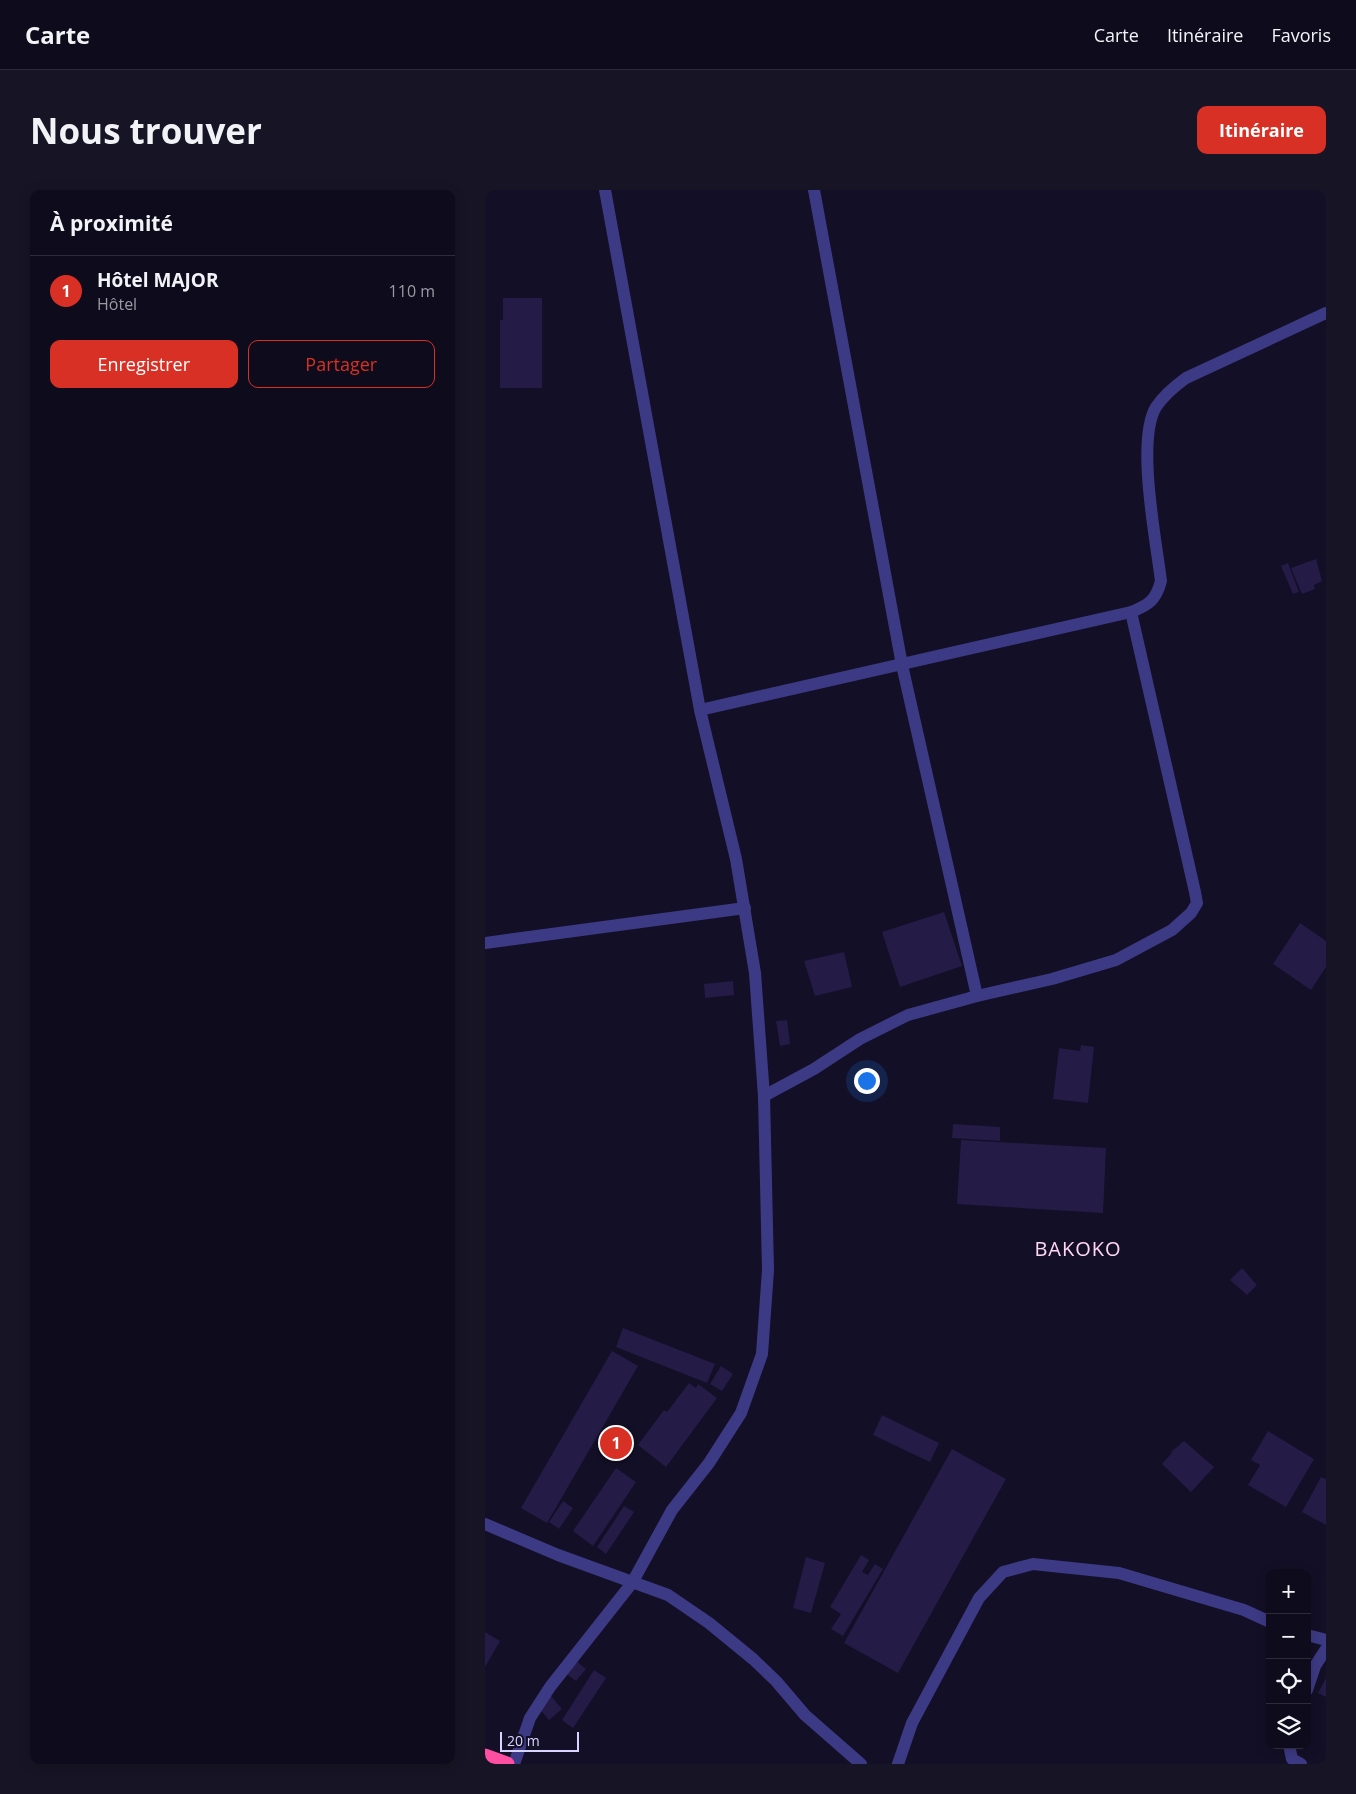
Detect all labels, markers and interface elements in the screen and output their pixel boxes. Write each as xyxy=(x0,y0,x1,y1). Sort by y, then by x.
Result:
text: Carte xyxy=(25,18,90,51)
text: Carte xyxy=(1094,23,1139,47)
text: Itinéraire xyxy=(1167,23,1243,47)
text: Favoris xyxy=(1271,23,1331,47)
button: Itinéraire xyxy=(1197,106,1326,154)
text: Nous trouver xyxy=(30,107,262,154)
text: À proximité xyxy=(50,209,173,237)
text: Hôtel MAJOR xyxy=(97,267,219,293)
text: 1 xyxy=(61,280,71,302)
text: 110 m xyxy=(389,280,435,302)
text: Hôtel xyxy=(97,293,137,315)
button: Enregistrer xyxy=(50,340,238,388)
button: Partager xyxy=(248,340,435,388)
your location xyxy=(854,1068,880,1094)
district label: BAKOKO xyxy=(1034,1235,1122,1262)
pin: 1 xyxy=(600,1424,632,1462)
map controls xyxy=(1266,1569,1311,1749)
button: + xyxy=(1266,1569,1311,1614)
button: − xyxy=(1266,1614,1311,1659)
button: locate xyxy=(1266,1659,1311,1704)
button: layers xyxy=(1266,1704,1311,1749)
scale bar xyxy=(500,1729,579,1752)
text: 20 m xyxy=(507,1731,540,1750)

